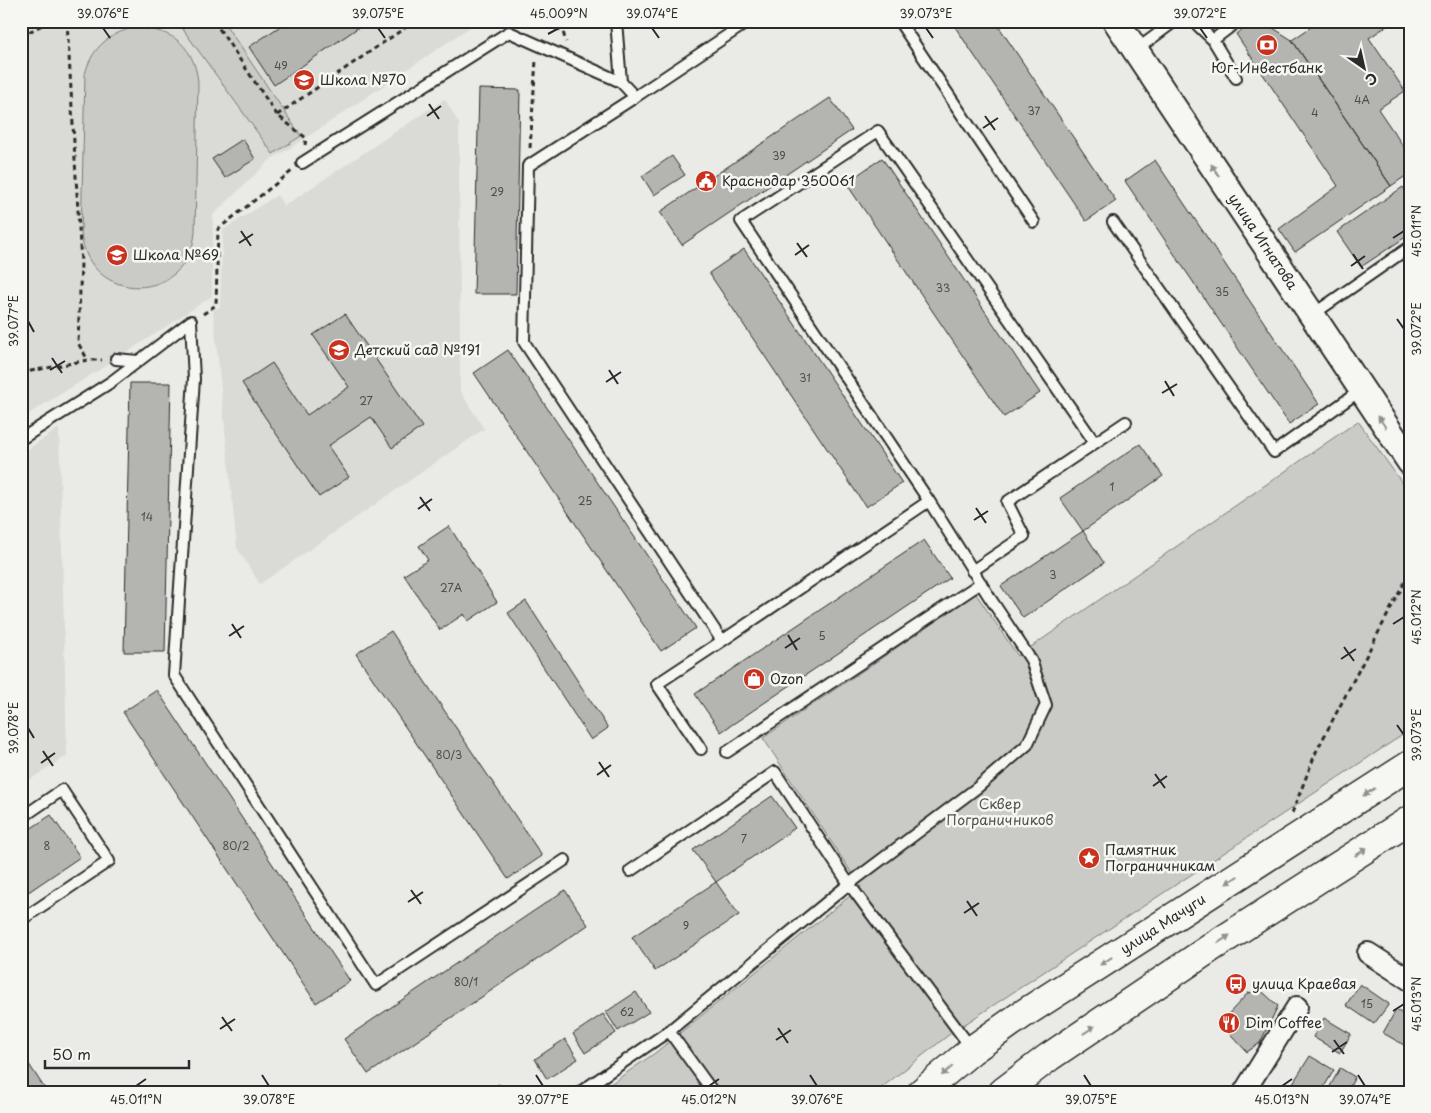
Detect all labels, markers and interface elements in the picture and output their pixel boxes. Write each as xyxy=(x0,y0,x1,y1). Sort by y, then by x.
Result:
text: 39.076°E xyxy=(77,4,129,22)
text: 39.075°E xyxy=(352,4,404,22)
text: 45.009°N xyxy=(530,4,588,22)
text: 39.074°E xyxy=(626,4,678,22)
text: 39.073°E xyxy=(900,4,952,22)
text: 39.072°E xyxy=(1173,4,1227,22)
bank icon: Юг-Инвестбанк xyxy=(1255,33,1279,57)
north arrow xyxy=(1338,42,1388,92)
house number: 49 xyxy=(274,57,288,74)
place label: Юг-Инвестбанк xyxy=(1211,57,1323,78)
school or university icon: Школа №70 xyxy=(292,68,316,92)
text: С xyxy=(1361,68,1382,91)
place label: Школа №70 xyxy=(320,69,406,90)
house number: 4А xyxy=(1354,91,1370,108)
house number: 37 xyxy=(1028,102,1041,119)
house number: 4 xyxy=(1311,104,1319,121)
house number: 39 xyxy=(772,147,786,164)
one-way arrow xyxy=(1210,163,1219,177)
public building icon: Краснодар 350061 xyxy=(694,169,718,193)
place label: Краснодар 350061 xyxy=(722,170,855,191)
house number: 29 xyxy=(490,183,504,200)
street label: улица Игнатова xyxy=(1224,189,1303,294)
text: 45.011°N xyxy=(1407,205,1425,257)
school or university icon: Школа №69 xyxy=(105,243,129,267)
place label: Школа №69 xyxy=(133,244,219,265)
house number: 33 xyxy=(936,279,950,296)
house number: 35 xyxy=(1215,283,1229,300)
text: 39.077°E xyxy=(4,295,22,347)
text: 39.072°E xyxy=(1407,302,1425,356)
school or university icon: Детский сад №191 xyxy=(327,338,351,362)
place label: Детский сад №191 xyxy=(354,339,480,360)
house number: 31 xyxy=(799,369,811,386)
house number: 27 xyxy=(359,392,373,409)
one-way arrow xyxy=(1378,415,1387,428)
house number: 1 xyxy=(1110,478,1115,495)
house number: 25 xyxy=(578,492,592,509)
house number: 14 xyxy=(141,508,153,525)
house number: 3 xyxy=(1049,566,1057,583)
house number: 27А xyxy=(440,579,463,596)
text: 45.012°N xyxy=(1407,589,1425,645)
house number: 5 xyxy=(818,627,826,644)
shop icon: Ozon xyxy=(742,667,766,691)
place label: Ozon xyxy=(770,668,803,689)
text: 39.078°E xyxy=(4,702,22,754)
text: 39.073°E xyxy=(1407,709,1425,761)
house number: 80/3 xyxy=(436,746,462,763)
one-way arrow xyxy=(1362,787,1375,797)
park label: Сквер Пограничников xyxy=(946,793,1054,830)
house number: 7 xyxy=(741,830,747,847)
house number: 8 xyxy=(44,837,51,854)
house number: 80/2 xyxy=(223,837,250,854)
place label: Памятник Пограничникам xyxy=(1105,839,1216,876)
place icon: Памятник Пограничникам xyxy=(1077,846,1101,870)
one-way arrow xyxy=(1354,847,1368,856)
one-way arrow xyxy=(1226,875,1239,885)
street label: улица Мачуги xyxy=(1116,888,1209,959)
house number: 9 xyxy=(683,917,689,934)
one-way arrow xyxy=(1218,935,1231,944)
one-way arrow xyxy=(1099,956,1112,966)
bus stop icon: улица Краевая xyxy=(1224,972,1248,996)
house number: 80/1 xyxy=(454,973,478,990)
place label: улица Краевая xyxy=(1252,973,1356,994)
text: 45.013°N xyxy=(1407,977,1425,1032)
house number: 15 xyxy=(1361,995,1373,1012)
house number: 62 xyxy=(620,1003,634,1020)
restaurant icon: Dim Coffee xyxy=(1217,1011,1241,1035)
place label: Dim Coffee xyxy=(1245,1012,1322,1033)
one-way arrow xyxy=(1082,1025,1096,1035)
scale bar xyxy=(45,1038,189,1070)
text: 50 m xyxy=(52,1042,91,1065)
one-way arrow xyxy=(942,1065,954,1077)
text: 45.011°N xyxy=(110,1090,162,1108)
text: 39.078°E xyxy=(243,1090,295,1108)
text: 39.077°E xyxy=(517,1090,569,1108)
text: 45.012°N xyxy=(681,1090,737,1108)
text: 39.076°E xyxy=(791,1090,843,1108)
text: 39.075°E xyxy=(1065,1090,1117,1108)
text: 45.013°N xyxy=(1255,1090,1310,1108)
text: 39.074°E xyxy=(1339,1090,1391,1108)

